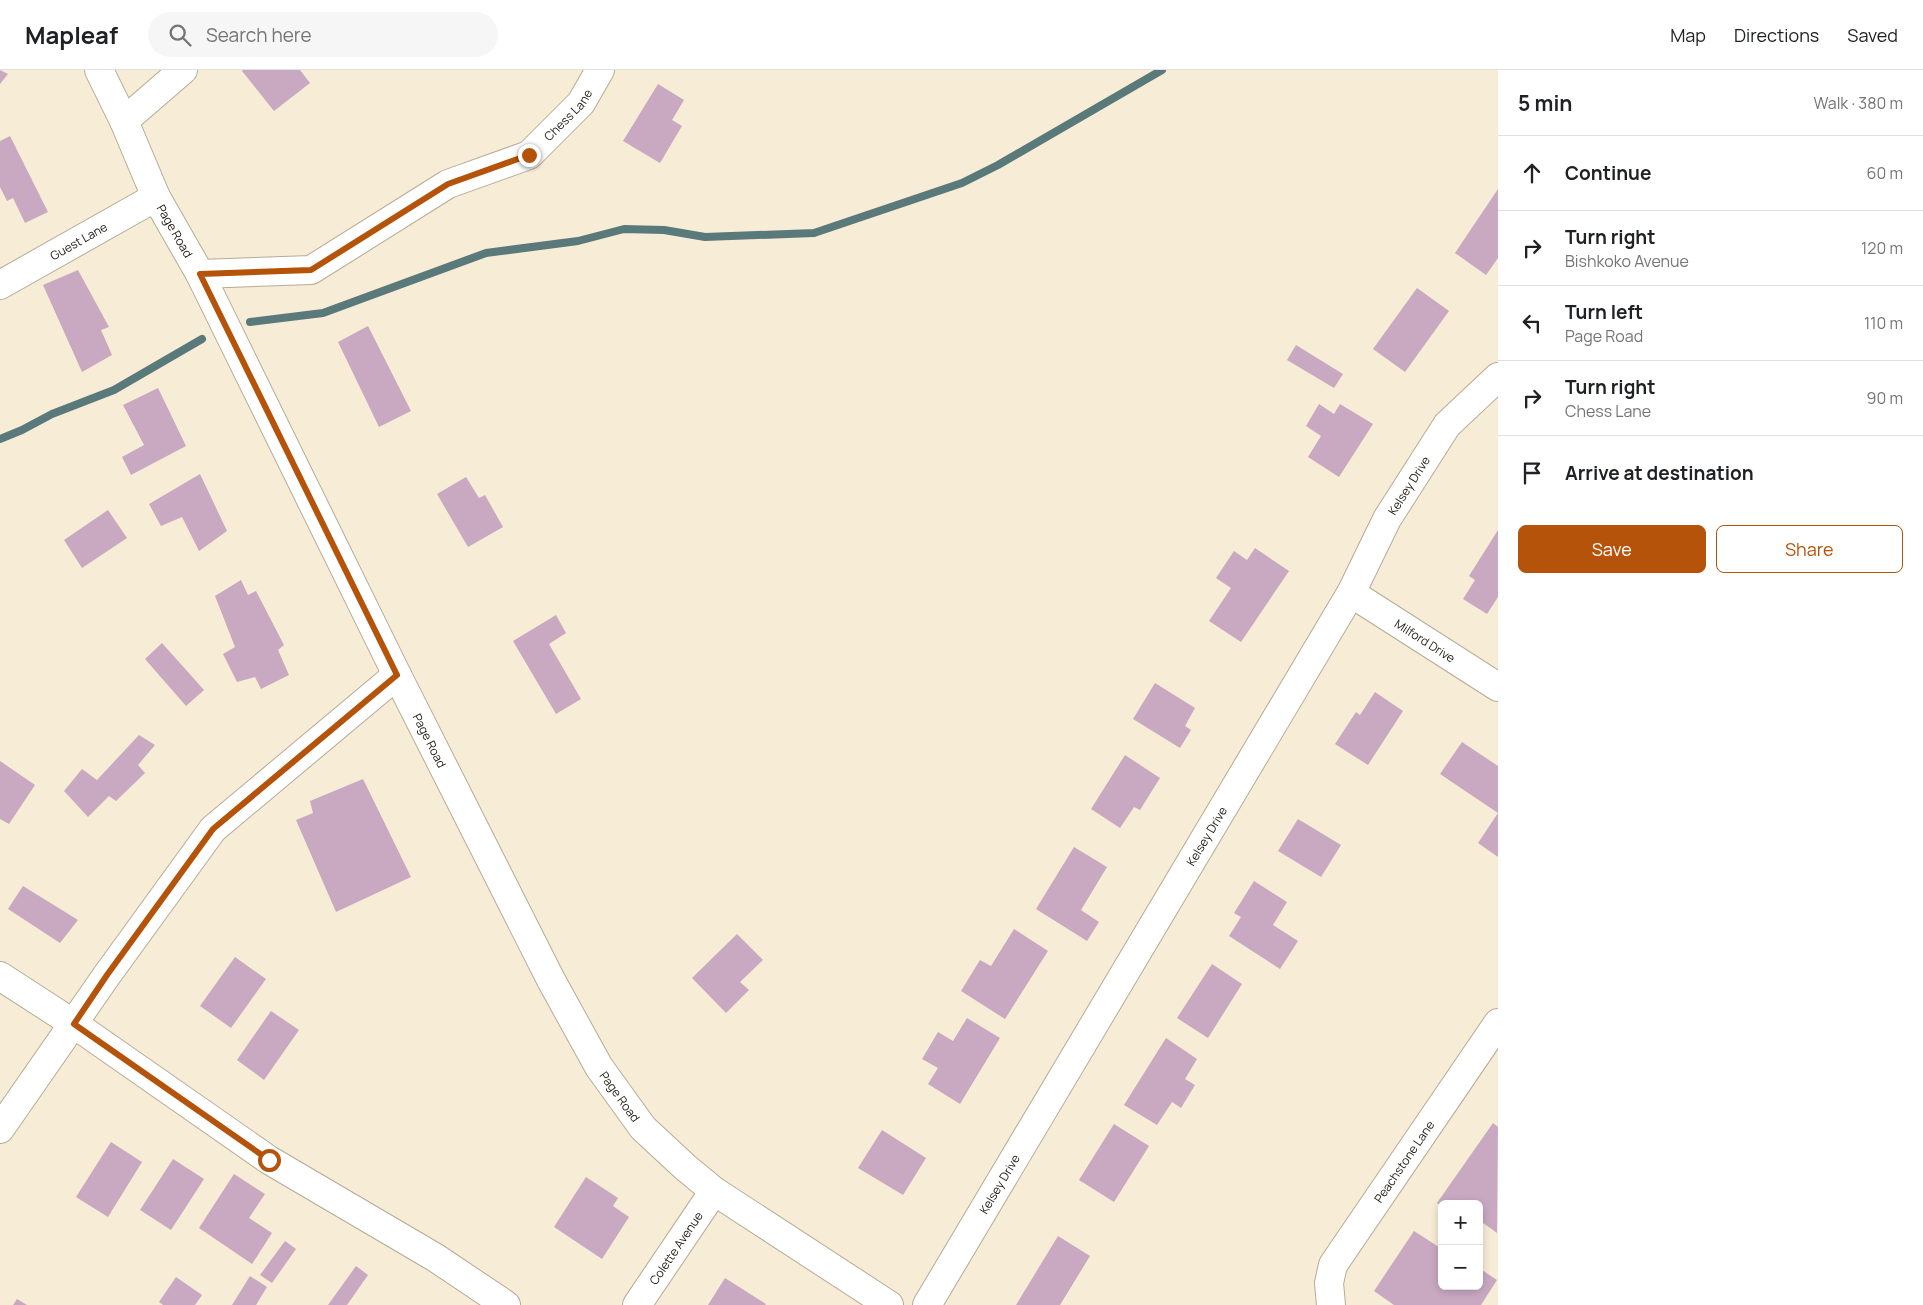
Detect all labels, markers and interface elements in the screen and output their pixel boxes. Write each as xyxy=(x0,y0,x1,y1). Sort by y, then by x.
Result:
search box xyxy=(148,12,498,57)
text: Mapleaf xyxy=(25,18,118,51)
icon: search xyxy=(166,21,194,49)
text: Search here xyxy=(206,22,312,48)
text: Map xyxy=(1670,23,1706,47)
text: Directions xyxy=(1734,23,1819,47)
text: Saved xyxy=(1847,23,1898,47)
street label: Chess Lane xyxy=(540,86,596,144)
text: 5 min xyxy=(1518,89,1572,117)
text: Walk · 380 m xyxy=(1814,92,1903,114)
route end xyxy=(518,144,541,167)
icon: ahead xyxy=(1518,159,1546,187)
text: Continue xyxy=(1565,160,1651,186)
text: 60 m xyxy=(1867,162,1903,184)
street label: Page Road xyxy=(153,201,197,260)
street label: Guest Lane xyxy=(47,218,110,264)
text: Turn right xyxy=(1565,224,1655,250)
icon: right xyxy=(1518,234,1546,262)
text: 120 m xyxy=(1861,237,1903,259)
text: Bishkoko Avenue xyxy=(1565,250,1689,272)
text: Turn left xyxy=(1565,299,1643,325)
icon: left xyxy=(1518,309,1546,337)
text: 110 m xyxy=(1864,312,1903,334)
text: Page Road xyxy=(1565,325,1643,347)
text: Turn right xyxy=(1565,374,1655,400)
icon: right xyxy=(1518,384,1546,412)
text: 90 m xyxy=(1867,387,1903,409)
text: Chess Lane xyxy=(1565,400,1651,422)
street label: Kelsey Drive xyxy=(1383,453,1434,518)
icon: arrive xyxy=(1518,459,1546,487)
text: Arrive at destination xyxy=(1565,460,1754,486)
button: Save xyxy=(1518,525,1706,573)
button: Share xyxy=(1716,525,1903,573)
street label: Milford Drive xyxy=(1392,615,1459,666)
street label: Page Road xyxy=(409,710,451,770)
street label: Kelsey Drive xyxy=(1182,803,1231,869)
street label: Page Road xyxy=(596,1068,644,1125)
street label: Peachstone Lane xyxy=(1370,1117,1438,1206)
route start xyxy=(258,1149,281,1172)
street label: Kelsey Drive xyxy=(975,1151,1023,1217)
map controls xyxy=(1438,1200,1483,1290)
button: + xyxy=(1438,1200,1483,1245)
street label: Colette Avenue xyxy=(645,1208,706,1288)
button: − xyxy=(1438,1245,1483,1290)

